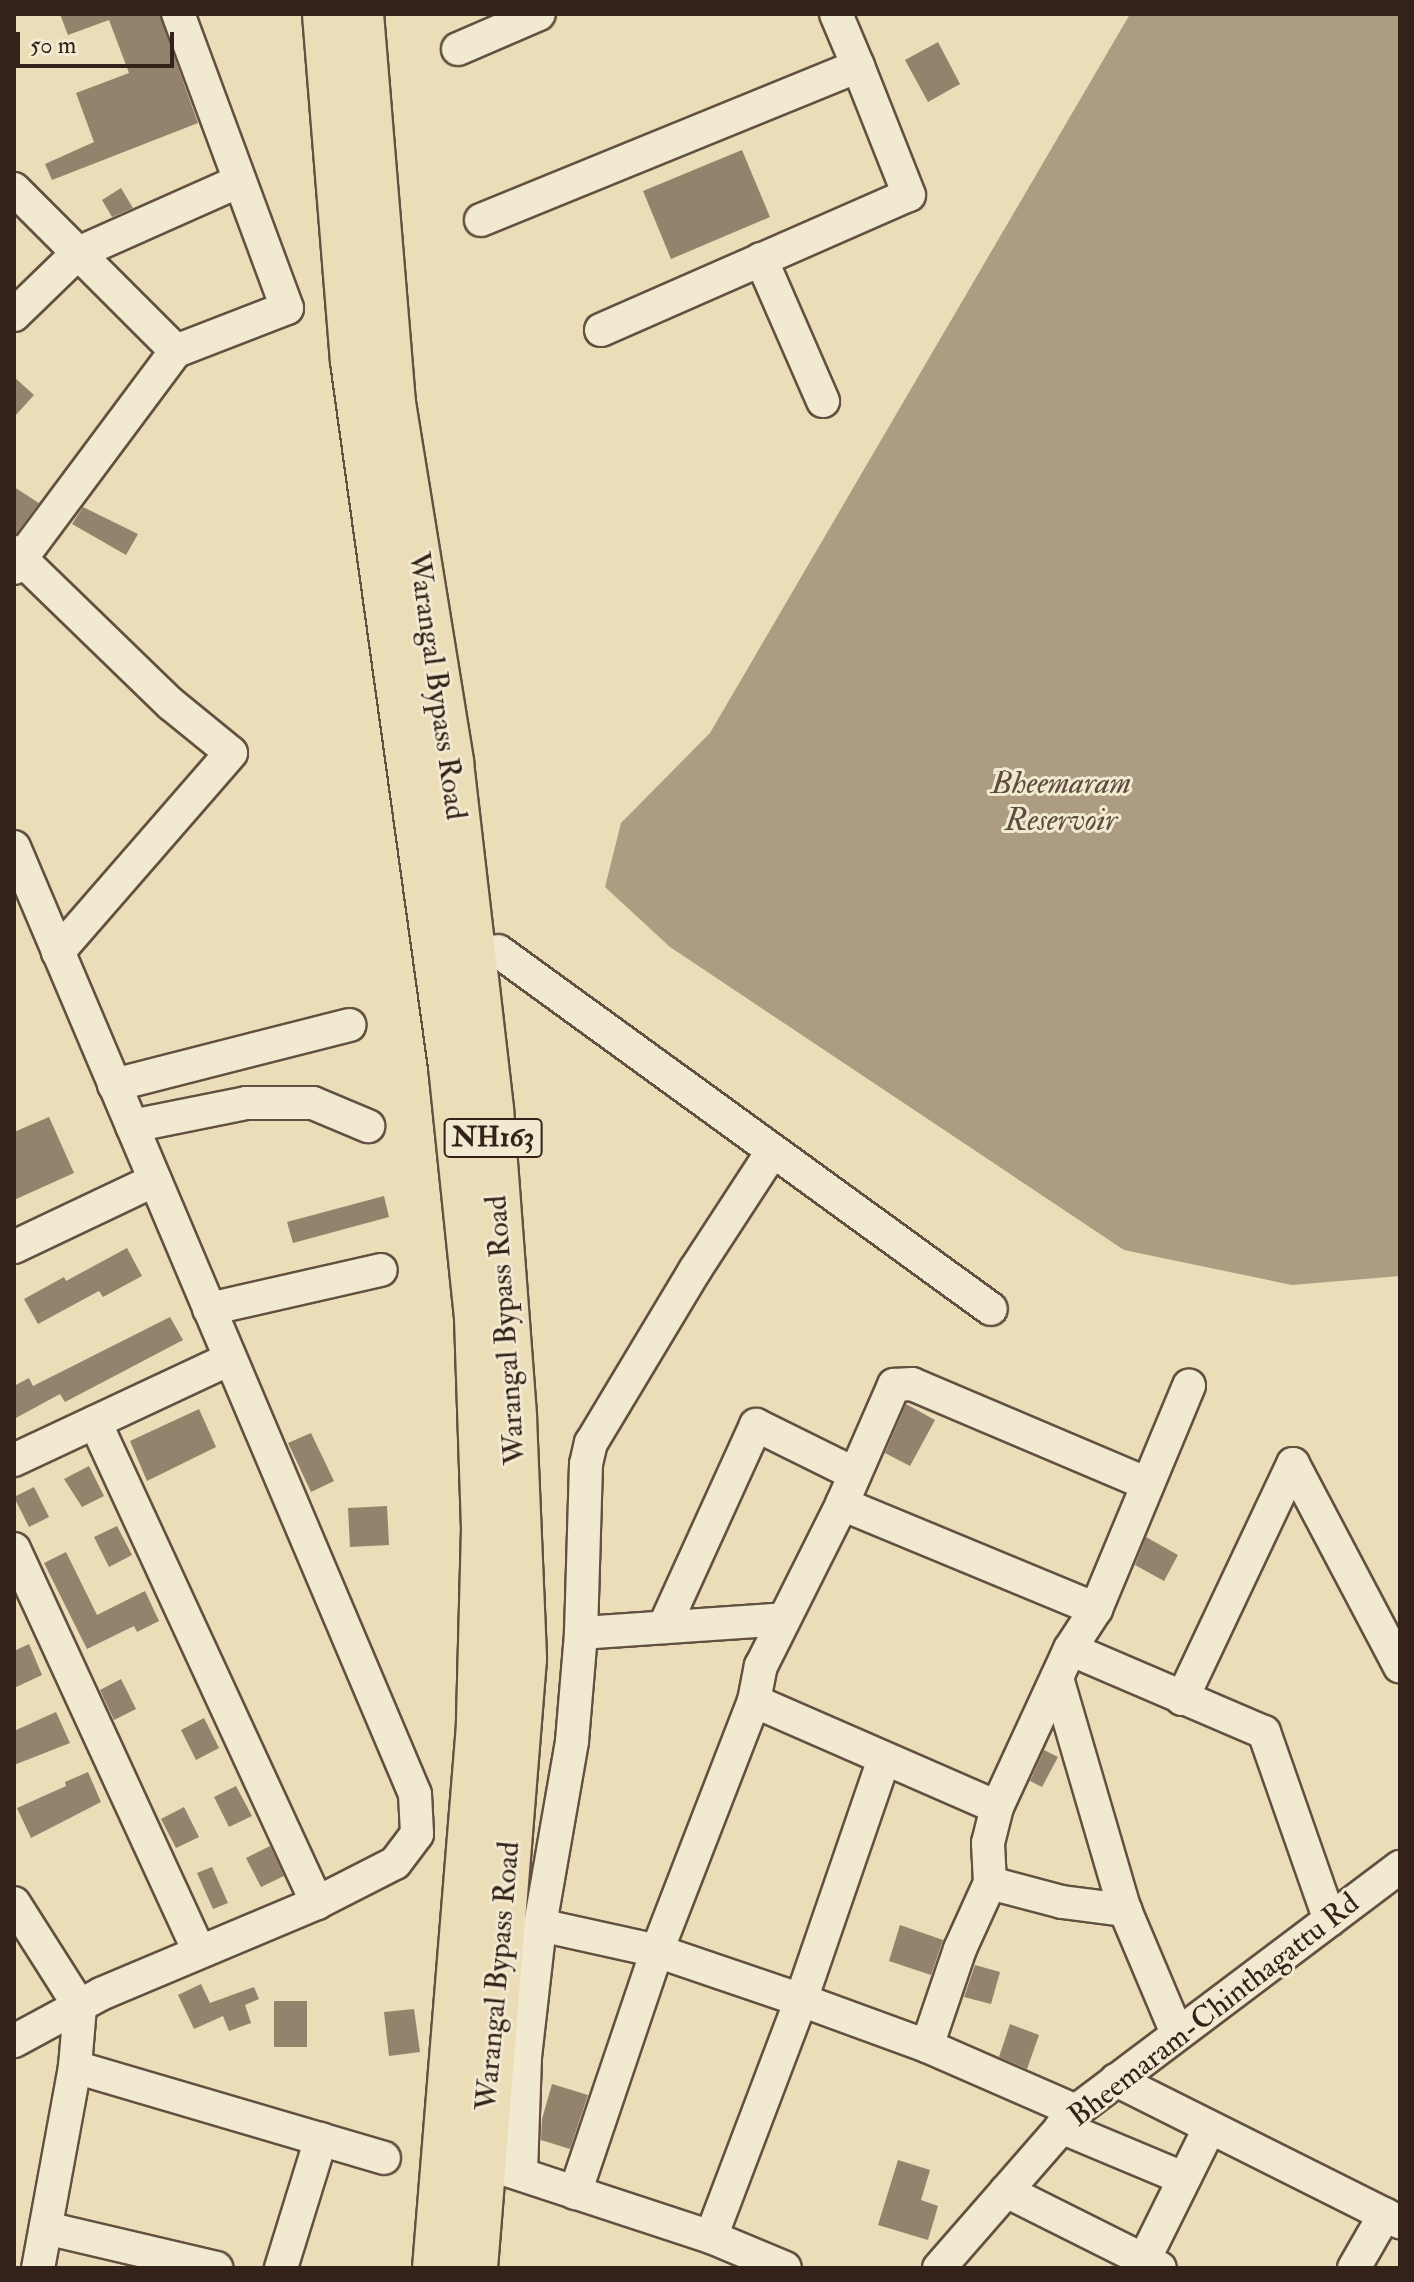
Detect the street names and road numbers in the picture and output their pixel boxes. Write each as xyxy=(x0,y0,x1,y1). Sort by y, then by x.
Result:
street label: Warangal Bypass Road xyxy=(400,550,474,822)
road number: NH163 xyxy=(443,1114,543,1162)
street label: Warangal Bypass Road xyxy=(479,1194,533,1466)
street label: Warangal Bypass Road xyxy=(468,1840,528,2112)
street label: Bheemaram-Chinthagattu Rd xyxy=(1062,1885,1366,2135)

